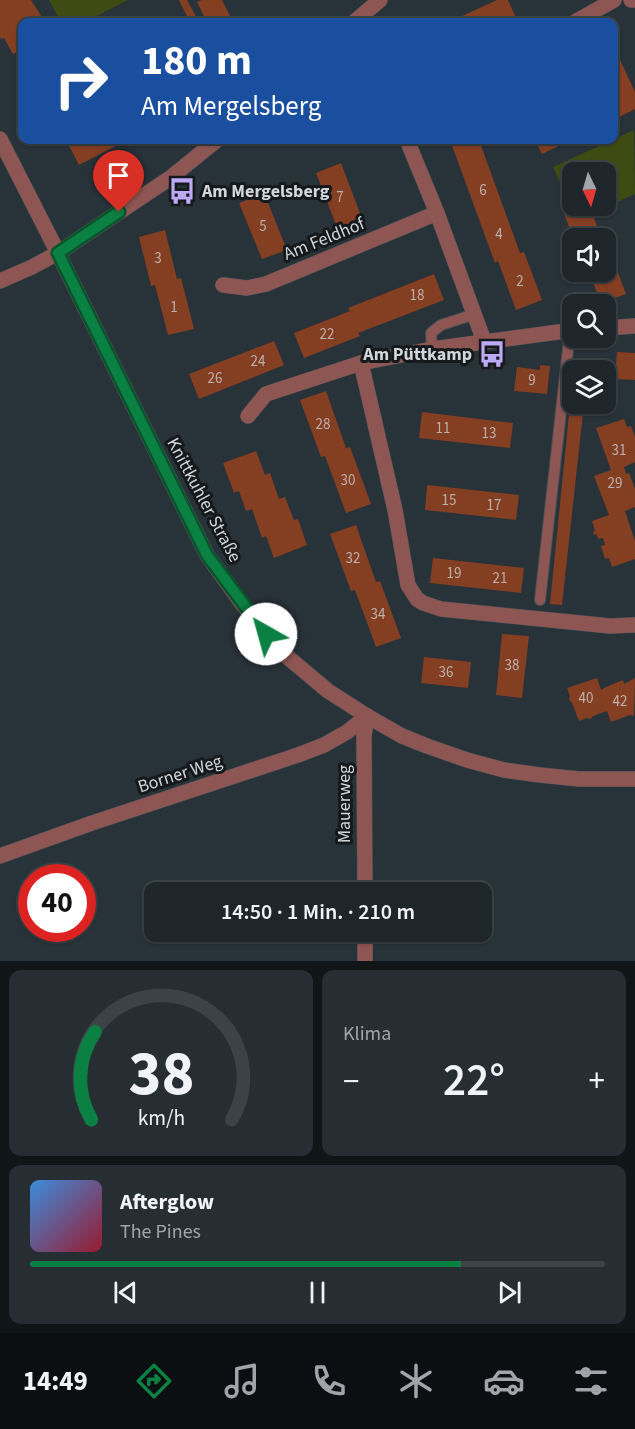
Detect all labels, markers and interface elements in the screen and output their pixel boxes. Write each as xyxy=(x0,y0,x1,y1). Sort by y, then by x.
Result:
text: 180 m xyxy=(141,31,252,91)
icon: right xyxy=(42,42,120,120)
text: Am Mergelsberg xyxy=(141,87,321,126)
pin xyxy=(93,150,144,212)
icon: arrive xyxy=(102,159,135,192)
north arrow xyxy=(562,162,616,216)
map controls xyxy=(562,162,616,414)
bus stop icon: Am Mergelsberg xyxy=(167,176,197,206)
place label: Am Mergelsberg xyxy=(201,179,330,204)
house number: 6 xyxy=(479,180,487,201)
house number: 7 xyxy=(336,187,344,208)
street label: Am Feldhof xyxy=(280,211,369,267)
house number: 5 xyxy=(259,216,267,237)
house number: 4 xyxy=(495,224,503,245)
button: sound xyxy=(562,228,616,282)
house number: 3 xyxy=(154,248,162,269)
house number: 2 xyxy=(516,271,524,292)
house number: 18 xyxy=(410,285,424,306)
button: search xyxy=(562,294,616,348)
house number: 1 xyxy=(170,297,178,318)
house number: 22 xyxy=(320,324,334,345)
bus stop icon: Am Püttkamp xyxy=(477,339,507,369)
place label: Am Püttkamp xyxy=(362,342,472,367)
house number: 24 xyxy=(251,351,266,372)
button: layers xyxy=(562,360,616,414)
house number: 26 xyxy=(208,368,222,389)
house number: 9 xyxy=(528,370,536,391)
house number: 28 xyxy=(316,414,330,435)
house number: 11 xyxy=(436,418,450,439)
house number: 13 xyxy=(482,423,496,444)
street label: Knittkuhler Straße xyxy=(161,433,247,567)
house number: 31 xyxy=(612,440,626,461)
house number: 30 xyxy=(341,470,355,491)
house number: 29 xyxy=(608,473,622,494)
house number: 15 xyxy=(442,490,456,511)
house number: 17 xyxy=(487,495,501,516)
house number: 32 xyxy=(346,548,360,569)
house number: 19 xyxy=(447,563,461,584)
house number: 21 xyxy=(493,568,507,589)
position arrow xyxy=(234,602,298,666)
house number: 34 xyxy=(371,604,386,625)
house number: 38 xyxy=(505,655,519,676)
house number: 36 xyxy=(439,662,453,683)
house number: 40 xyxy=(579,688,593,709)
house number: 42 xyxy=(613,691,627,712)
street label: Borner Weg xyxy=(135,749,225,799)
street label: Mauerweg xyxy=(332,765,357,843)
speed limit sign: 40 xyxy=(18,864,96,942)
text: 14:50 · 1 Min. · 210 m xyxy=(221,896,415,928)
text: Klima xyxy=(343,1020,391,1048)
text: 38 xyxy=(128,1030,194,1119)
text: 22° xyxy=(443,1049,505,1113)
text: − xyxy=(343,1058,359,1105)
text: + xyxy=(589,1058,605,1105)
text: km/h xyxy=(137,1103,185,1134)
text: Afterglow xyxy=(120,1186,214,1218)
text: The Pines xyxy=(120,1218,201,1246)
icon: previous xyxy=(109,1276,142,1309)
icon: pause xyxy=(301,1276,334,1309)
icon: next xyxy=(493,1276,526,1309)
icon: directions xyxy=(133,1360,175,1402)
icon: music xyxy=(221,1360,263,1402)
icon: phone xyxy=(308,1360,350,1402)
icon: climate xyxy=(395,1360,437,1402)
icon: car xyxy=(483,1360,525,1402)
icon: filters xyxy=(570,1360,612,1402)
text: 14:49 xyxy=(23,1362,88,1401)

